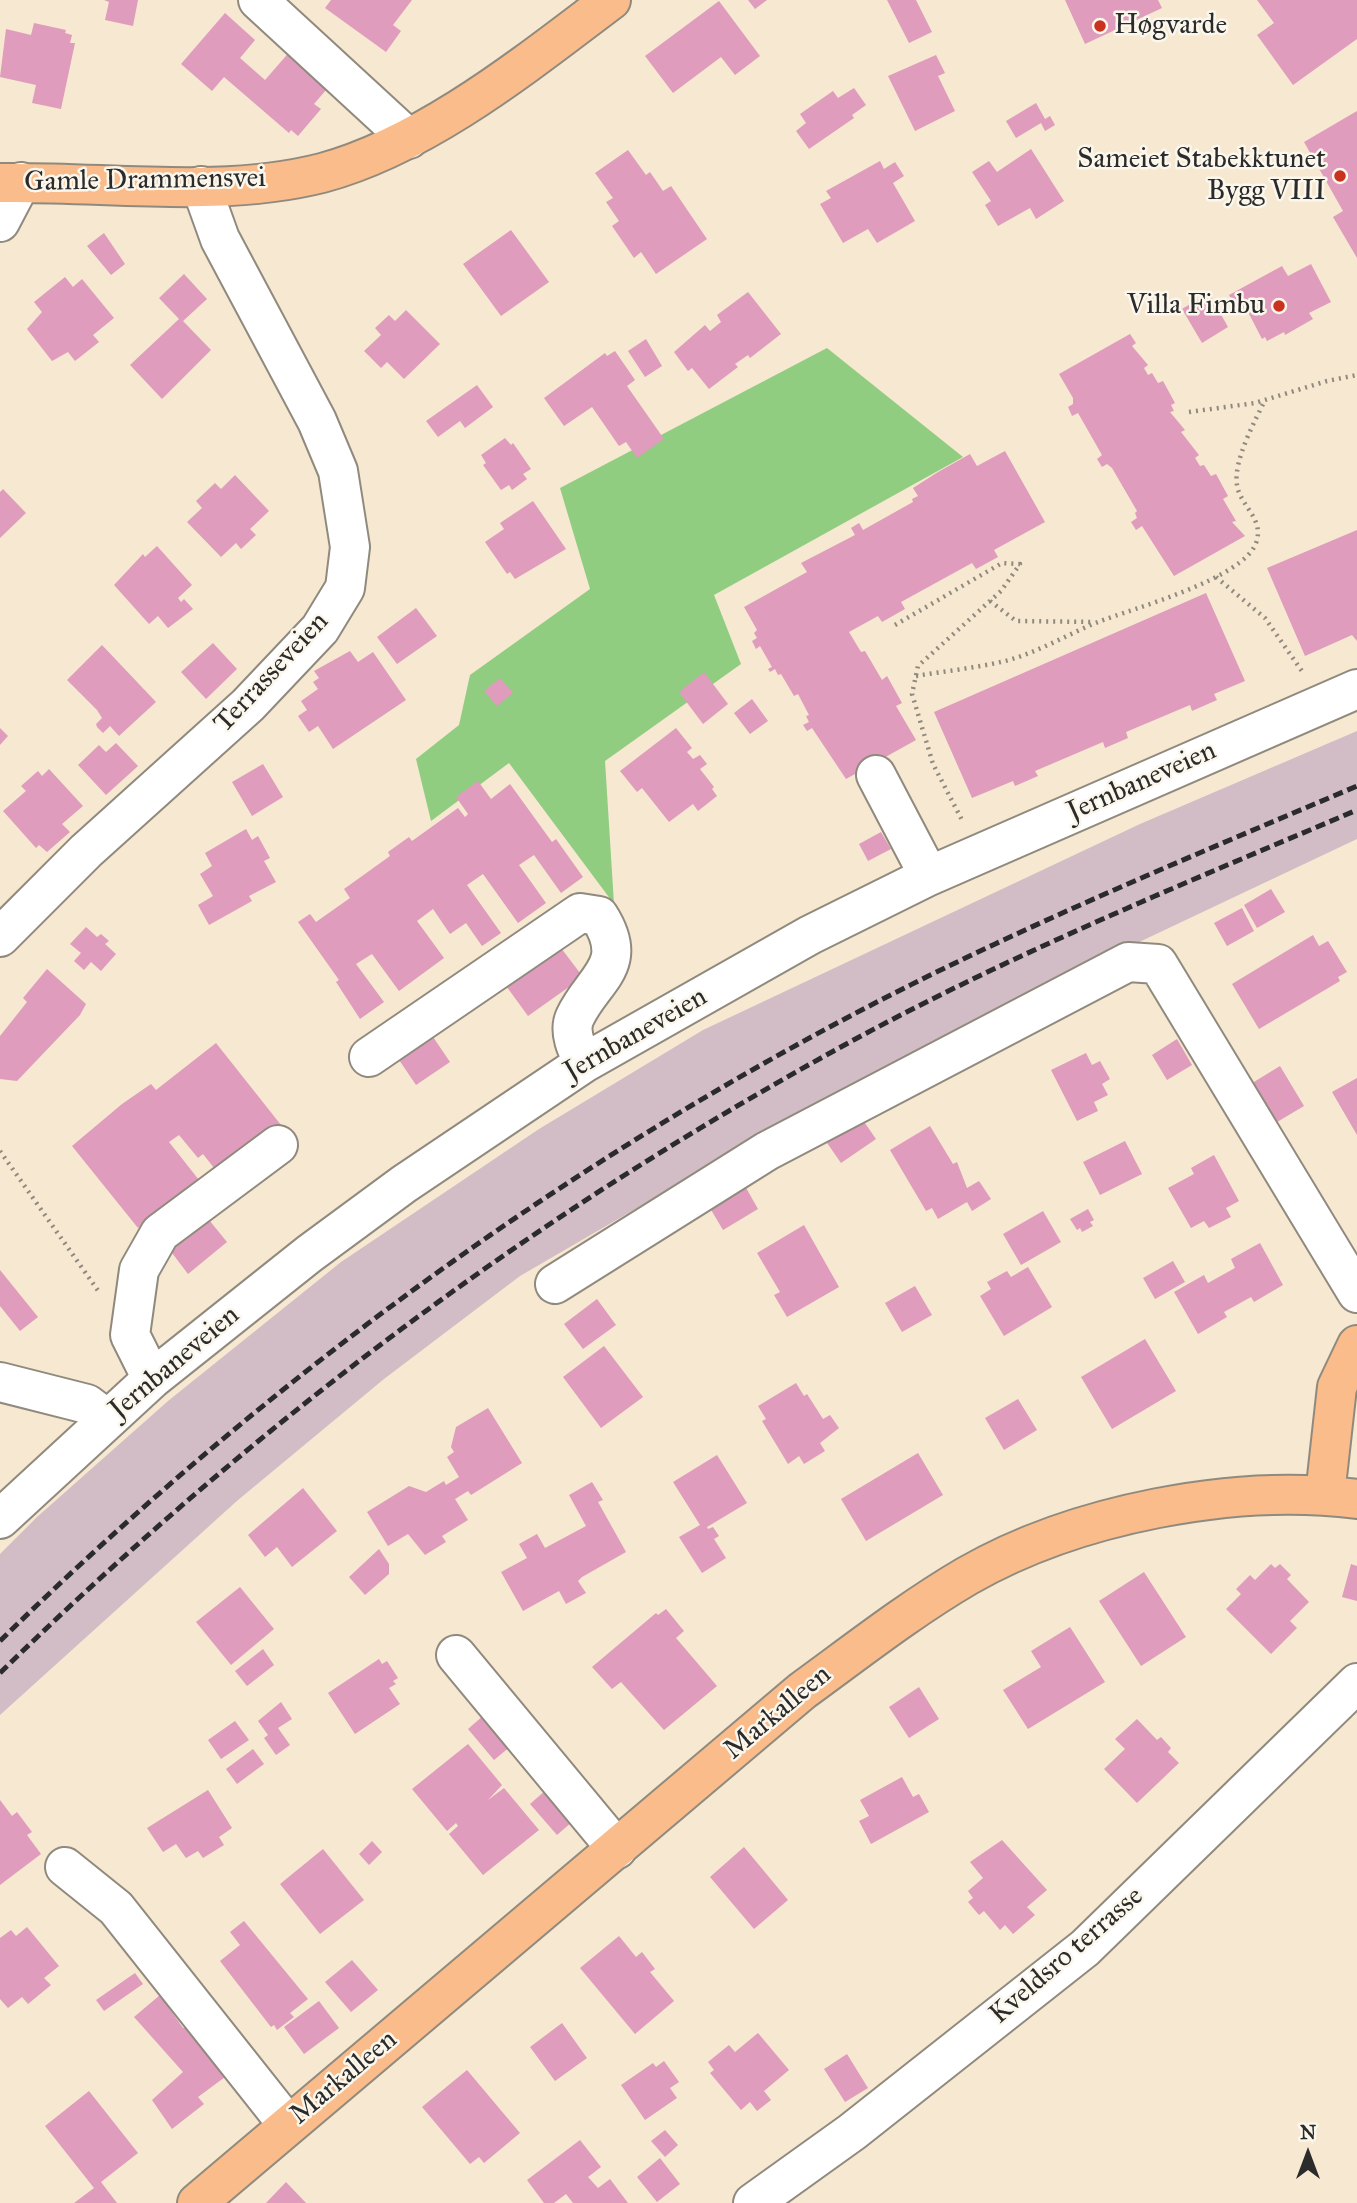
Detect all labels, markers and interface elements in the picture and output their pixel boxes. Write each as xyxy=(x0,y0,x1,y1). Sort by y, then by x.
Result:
place label: Høgvarde xyxy=(1114,9,1227,43)
marker: Høgvarde xyxy=(1092,18,1108,34)
place label: Sameiet Stabekktunet Bygg VIII xyxy=(1077,143,1326,209)
street label: Gamle Drammensvei xyxy=(24,162,266,200)
marker: Sameiet Stabekktunet Bygg VIII xyxy=(1332,168,1348,184)
place label: Villa Fimbu xyxy=(1127,289,1265,323)
marker: Villa Fimbu xyxy=(1271,298,1287,314)
street label: Terrasseveien xyxy=(208,606,336,740)
street label: Jernbaneveien xyxy=(1062,734,1222,830)
street label: Jernbaneveien xyxy=(559,981,713,1089)
street label: Jernbaneveien xyxy=(103,1299,247,1427)
street label: Markalleen xyxy=(718,1659,838,1767)
street label: Kveldsro terrasse xyxy=(983,1880,1151,2032)
street label: Markalleen xyxy=(284,2024,404,2132)
north arrow xyxy=(1273,2119,1343,2189)
text: N xyxy=(1300,2121,1316,2144)

